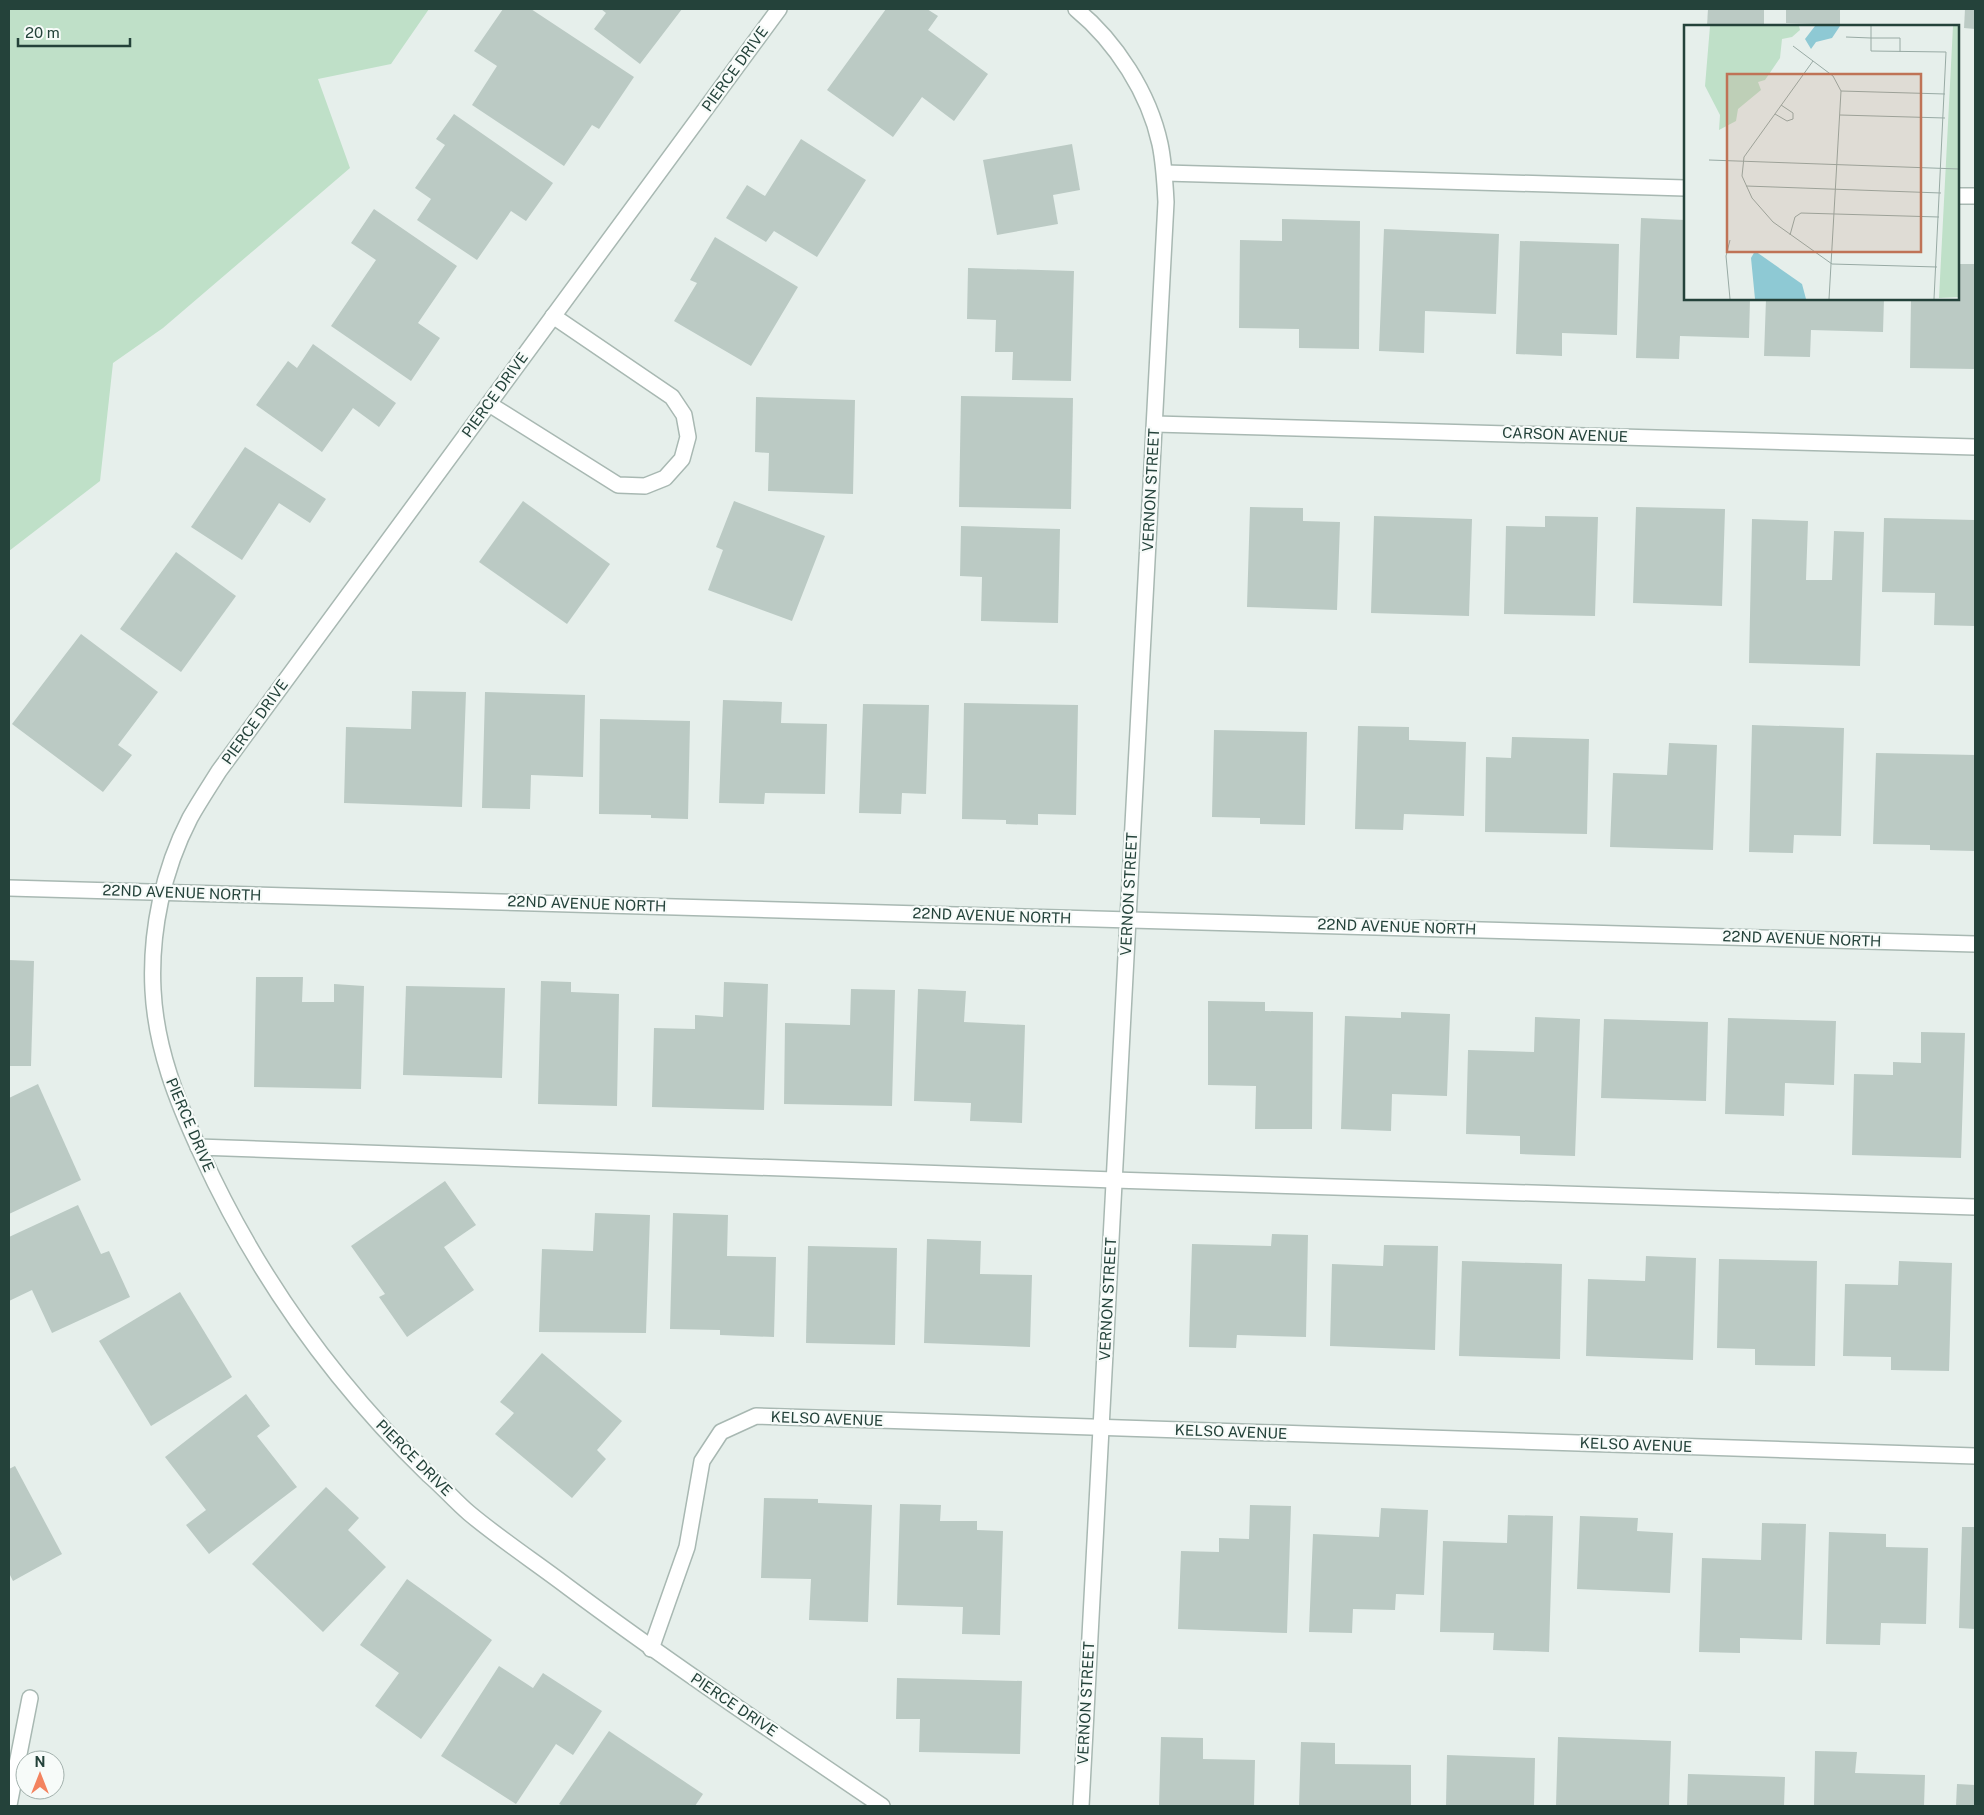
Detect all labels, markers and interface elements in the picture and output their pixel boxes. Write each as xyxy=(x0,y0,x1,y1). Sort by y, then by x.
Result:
scale bar xyxy=(18,15,130,47)
street label: PIERCE DRIVE xyxy=(698,23,771,114)
text: 20 m xyxy=(25,24,60,41)
inset map xyxy=(1684,25,1959,300)
street label: PIERCE DRIVE xyxy=(458,349,531,440)
street label: CARSON AVENUE xyxy=(1502,424,1628,445)
street label: VERNON STREET xyxy=(1139,428,1162,552)
street label: PIERCE DRIVE xyxy=(218,676,291,767)
street label: VERNON STREET xyxy=(1117,832,1140,956)
street label: 22ND AVENUE NORTH xyxy=(102,881,262,904)
street label: 22ND AVENUE NORTH xyxy=(507,892,667,915)
street label: 22ND AVENUE NORTH xyxy=(912,904,1072,927)
street label: 22ND AVENUE NORTH xyxy=(1317,915,1477,938)
street label: 22ND AVENUE NORTH xyxy=(1722,927,1882,950)
street label: PIERCE DRIVE xyxy=(163,1075,218,1174)
street label: VERNON STREET xyxy=(1096,1237,1119,1361)
street label: KELSO AVENUE xyxy=(771,1408,884,1429)
street label: PIERCE DRIVE xyxy=(373,1416,456,1499)
street label: KELSO AVENUE xyxy=(1175,1421,1288,1442)
street label: KELSO AVENUE xyxy=(1580,1434,1693,1455)
street label: VERNON STREET xyxy=(1074,1641,1097,1765)
street label: PIERCE DRIVE xyxy=(688,1669,781,1740)
north arrow xyxy=(15,1750,65,1800)
text: N xyxy=(35,1754,45,1770)

